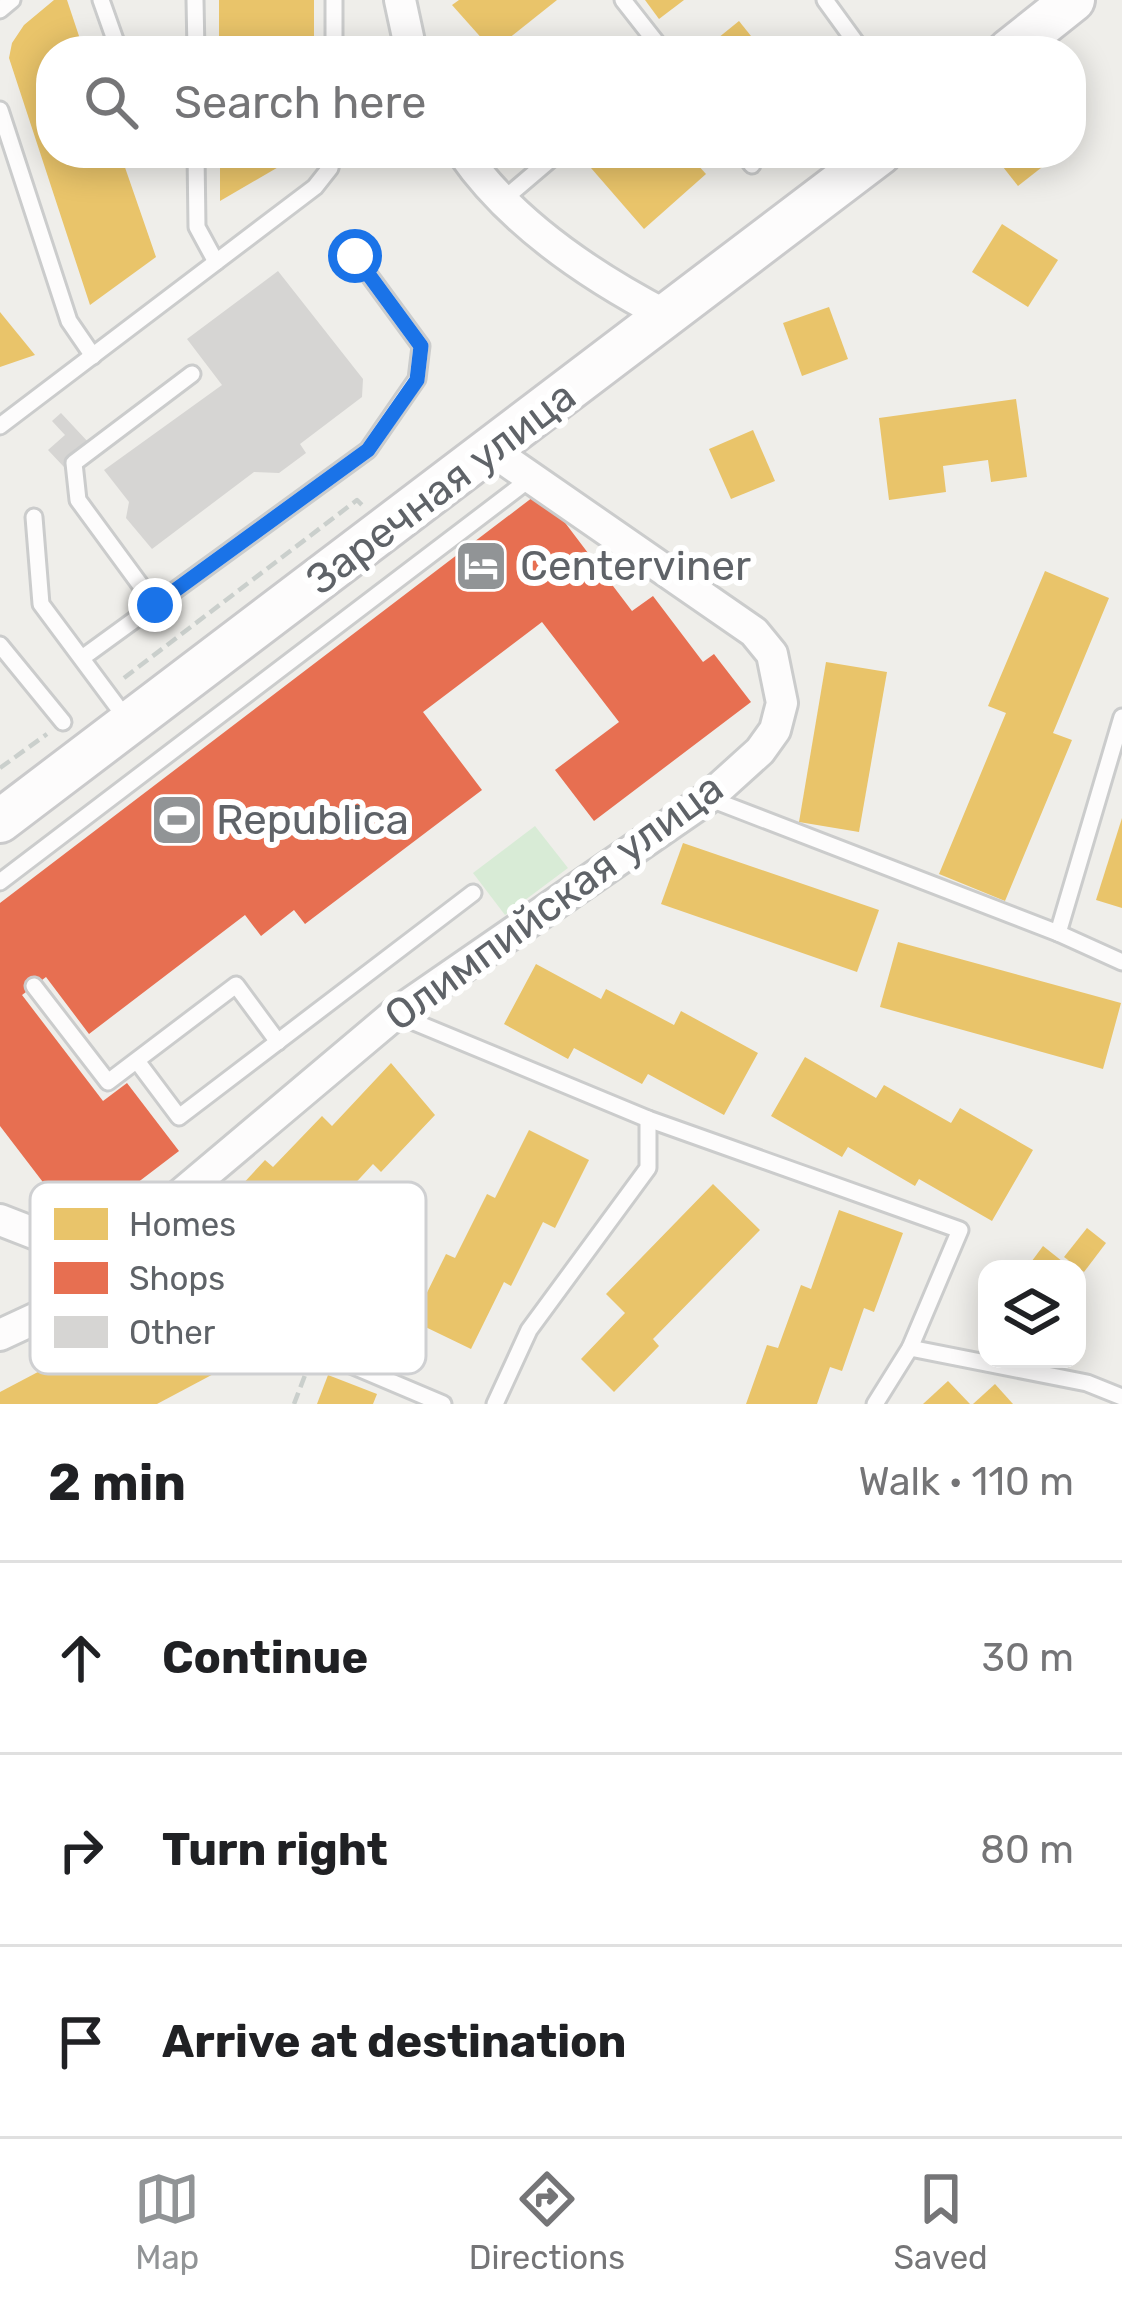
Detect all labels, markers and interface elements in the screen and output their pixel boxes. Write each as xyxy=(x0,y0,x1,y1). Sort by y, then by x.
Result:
search box xyxy=(36,36,1086,168)
icon: search xyxy=(78,69,144,135)
text: Search here xyxy=(174,76,426,129)
route start xyxy=(328,229,382,283)
street label: Заречная улица xyxy=(297,371,585,605)
hotel icon: Centerviner xyxy=(453,538,509,594)
place label: Centerviner xyxy=(520,541,751,591)
route end xyxy=(128,578,182,632)
street label: Олимпийская улица xyxy=(375,763,733,1041)
sports icon: Republica xyxy=(149,792,205,848)
place label: Republica xyxy=(216,795,409,845)
legend xyxy=(30,1182,426,1374)
text: Homes xyxy=(129,1205,236,1244)
text: Shops xyxy=(129,1259,225,1298)
map controls xyxy=(978,1260,1086,1368)
button: layers xyxy=(978,1260,1086,1368)
text: Other xyxy=(129,1313,216,1352)
text: 2 min xyxy=(48,1452,186,1513)
text: Walk · 110 m xyxy=(859,1459,1074,1505)
icon: ahead xyxy=(48,1625,114,1691)
text: Continue xyxy=(162,1631,368,1684)
text: 30 m xyxy=(982,1635,1074,1681)
icon: right xyxy=(48,1817,114,1883)
text: Turn right xyxy=(162,1823,388,1876)
text: 80 m xyxy=(980,1827,1074,1873)
icon: arrive xyxy=(48,2009,114,2075)
text: Arrive at destination xyxy=(162,2015,627,2068)
tab: Map xyxy=(134,2166,200,2277)
tab: Directions xyxy=(469,2166,625,2277)
tab: Saved xyxy=(894,2166,988,2277)

